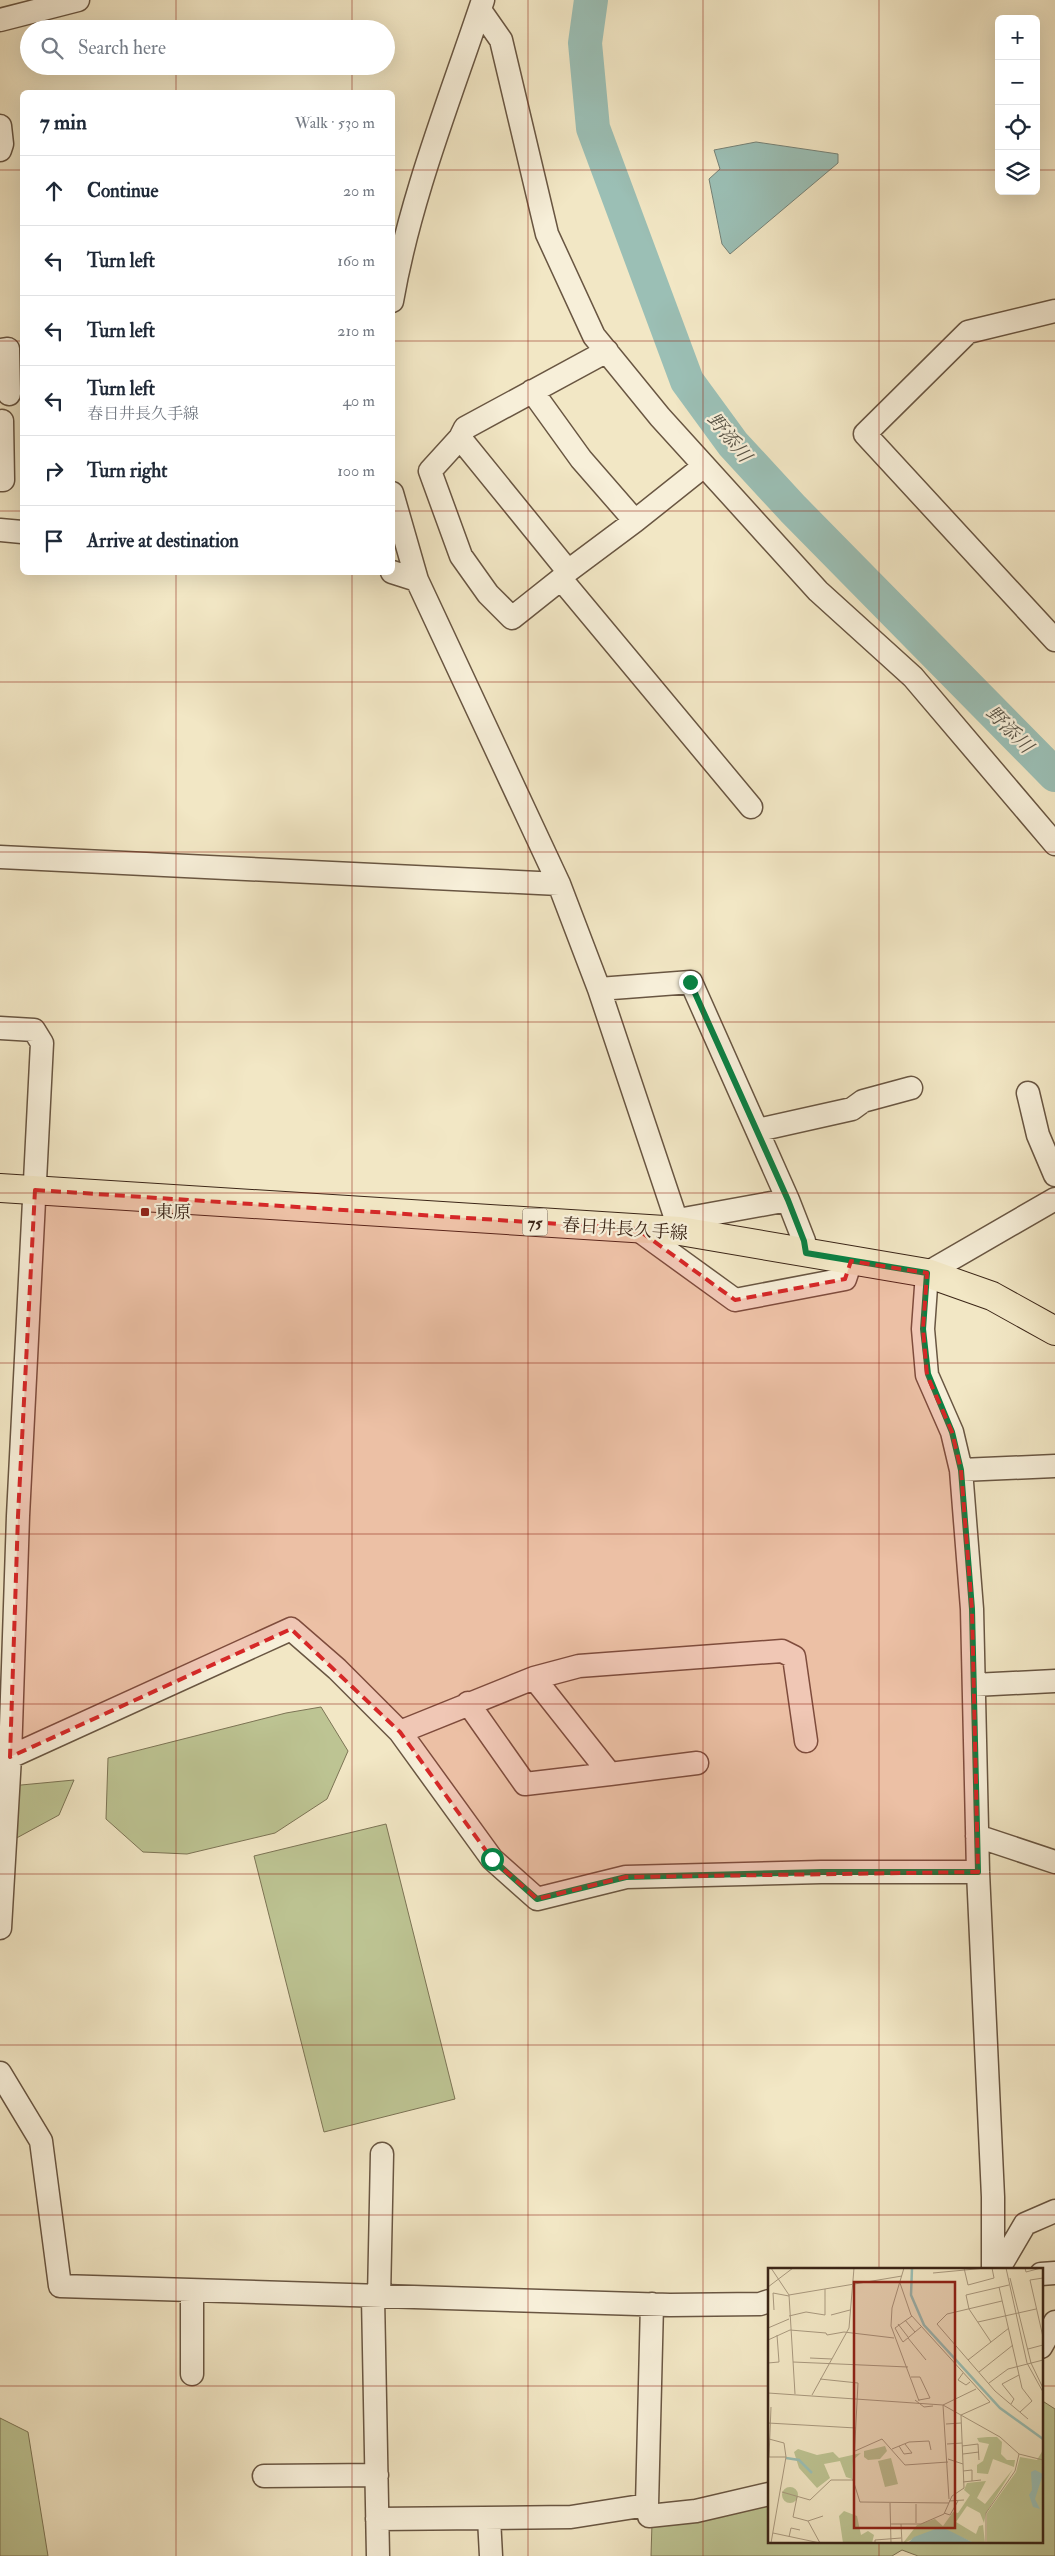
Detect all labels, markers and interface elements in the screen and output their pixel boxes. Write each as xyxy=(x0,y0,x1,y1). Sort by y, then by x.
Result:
map controls xyxy=(995,15,1040,195)
button: + xyxy=(995,15,1040,60)
search box xyxy=(20,20,395,75)
icon: search xyxy=(38,34,66,62)
text: Search here xyxy=(78,36,166,60)
button: − xyxy=(995,60,1040,105)
button: locate xyxy=(995,105,1040,150)
text: 7 min xyxy=(40,109,87,136)
text: Walk · 530 m xyxy=(295,113,375,133)
button: layers xyxy=(995,150,1040,195)
icon: ahead xyxy=(40,177,68,205)
text: Continue xyxy=(87,179,158,203)
text: 20 m xyxy=(343,181,375,201)
icon: left xyxy=(40,247,68,275)
text: Turn left xyxy=(87,249,155,273)
text: 160 m xyxy=(337,251,375,271)
icon: left xyxy=(40,317,68,345)
text: Turn left xyxy=(87,319,155,343)
text: 210 m xyxy=(337,321,375,341)
text: Turn left xyxy=(87,377,155,401)
icon: left xyxy=(40,387,68,415)
text: 40 m xyxy=(342,391,375,411)
text: 春日井長久手線 xyxy=(87,404,199,424)
water label: 野添川 xyxy=(702,408,758,469)
icon: right xyxy=(40,457,68,485)
text: Turn right xyxy=(87,459,167,483)
text: 100 m xyxy=(337,461,375,481)
icon: arrive xyxy=(40,527,68,555)
text: Arrive at destination xyxy=(87,529,239,553)
water label: 野添川 xyxy=(981,701,1039,760)
route end xyxy=(679,971,702,994)
place label: 東原 xyxy=(155,1201,191,1224)
marker: 東原 xyxy=(139,1206,151,1218)
road number: 75 xyxy=(522,1208,548,1236)
street label: 春日井長久手線 xyxy=(561,1214,689,1245)
route start xyxy=(481,1848,504,1871)
inset map xyxy=(768,2268,1042,2544)

